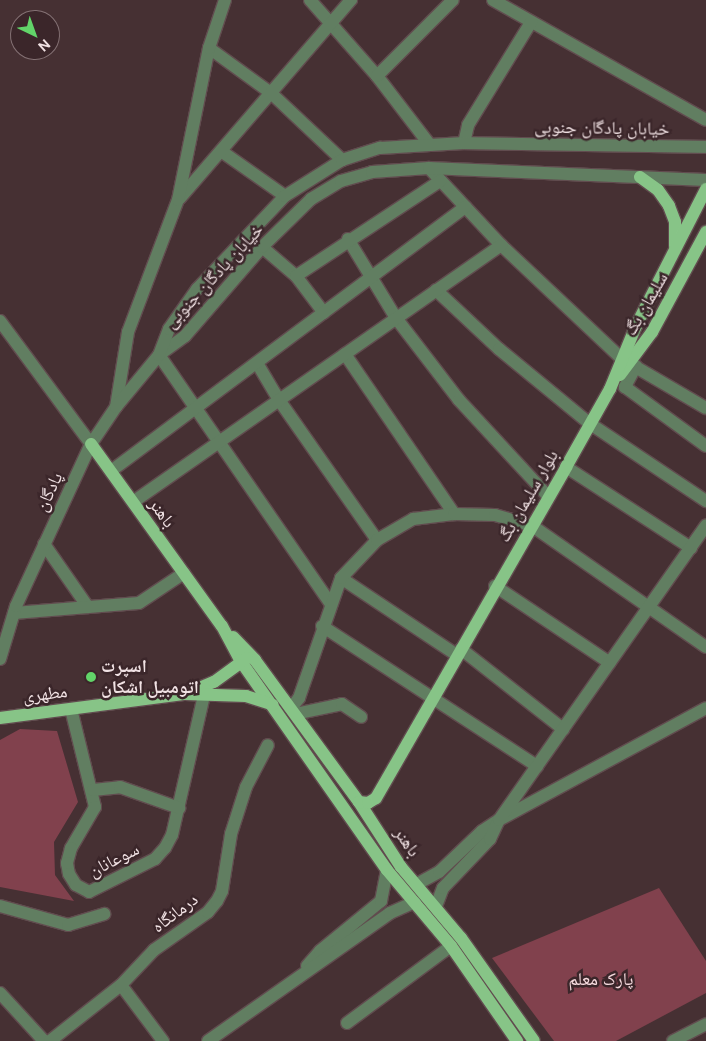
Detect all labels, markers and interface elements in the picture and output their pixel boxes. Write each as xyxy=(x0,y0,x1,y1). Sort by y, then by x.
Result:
north arrow xyxy=(10,10,60,60)
text: N xyxy=(35,35,54,56)
street label: خیابان پادگان جنوبی xyxy=(534,116,670,140)
street label: خیابان پادگان جنوبی xyxy=(160,219,268,333)
street label: سلیمان بگ xyxy=(619,269,673,339)
street label: بلوار سلیمان بگ xyxy=(493,446,563,546)
street label: پادگان xyxy=(31,469,67,515)
street label: باهنر xyxy=(144,494,180,532)
place label: اسپرت اتومبیل اشکان xyxy=(101,656,199,699)
marker: اسپرت اتومبیل اشکان xyxy=(85,671,97,683)
street label: مطهری xyxy=(21,681,69,707)
street label: باهنر xyxy=(389,823,425,861)
street label: سوعانان xyxy=(85,838,143,882)
street label: درمانگاه xyxy=(148,889,202,937)
park label: پارک معلم xyxy=(568,968,634,990)

